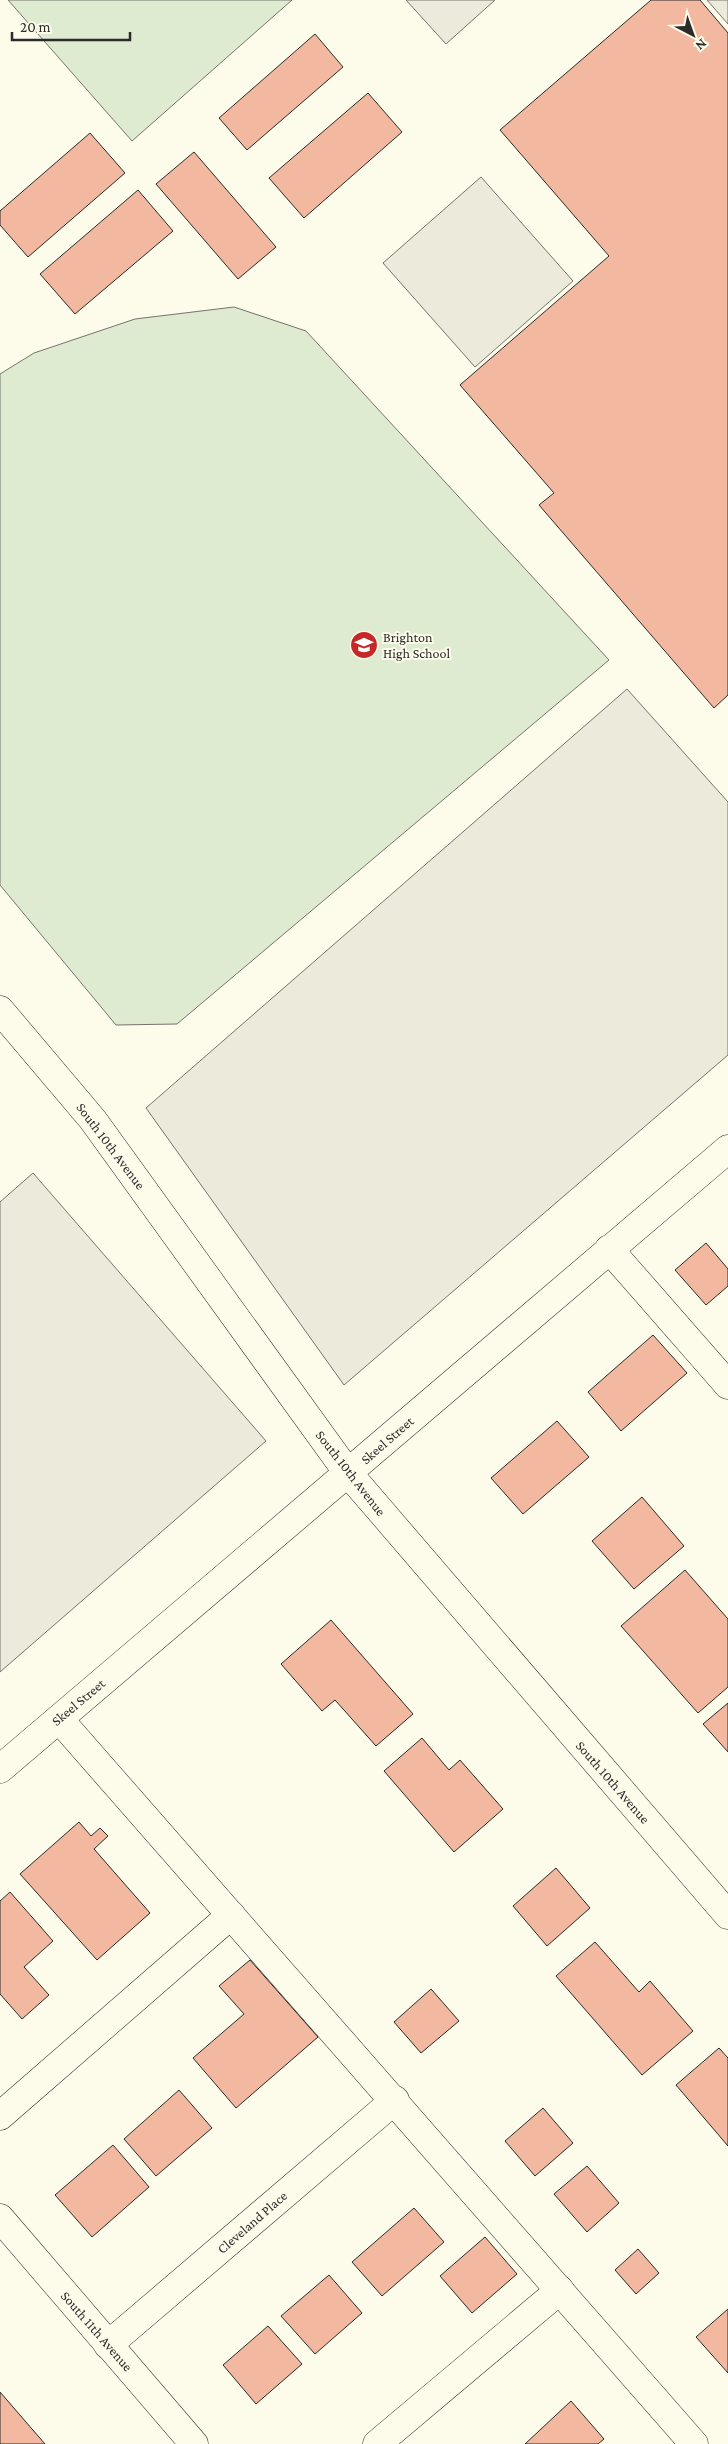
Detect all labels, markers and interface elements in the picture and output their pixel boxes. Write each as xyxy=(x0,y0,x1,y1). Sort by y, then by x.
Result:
scale bar xyxy=(12,10,130,42)
north arrow xyxy=(668,10,718,60)
text: 20 m xyxy=(20,19,51,35)
text: N xyxy=(692,36,710,54)
place label: Brighton High School xyxy=(383,629,450,661)
school or university icon: Brighton High School xyxy=(349,630,379,660)
street label: South 10th Avenue xyxy=(73,1100,149,1192)
street label: Skeel Street xyxy=(357,1413,417,1467)
street label: South 10th Avenue xyxy=(313,1427,389,1519)
street label: Skeel Street xyxy=(48,1675,108,1729)
street label: South 10th Avenue xyxy=(573,1737,653,1827)
street label: Cleveland Place xyxy=(214,2187,290,2257)
street label: South 11th Avenue xyxy=(58,2288,136,2374)

